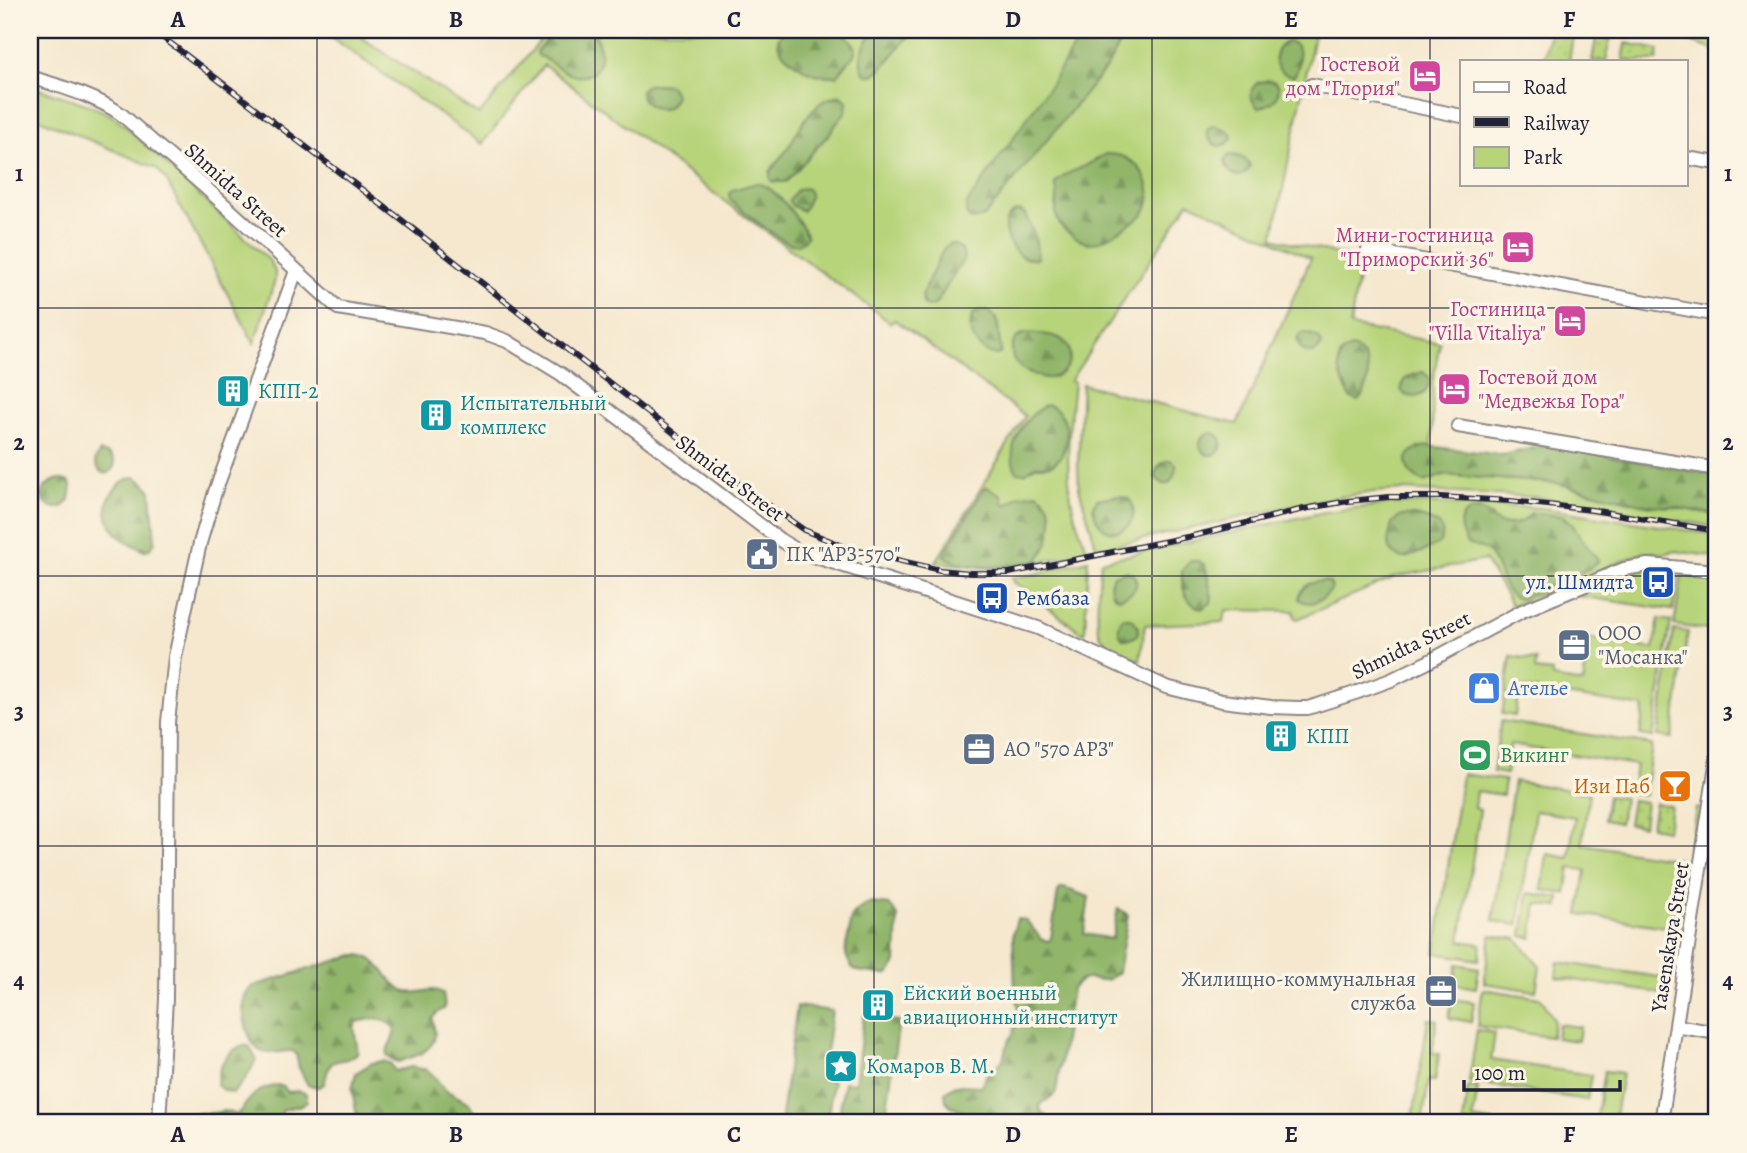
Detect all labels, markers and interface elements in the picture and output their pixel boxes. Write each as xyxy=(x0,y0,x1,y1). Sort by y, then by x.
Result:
text: A xyxy=(170,4,186,35)
text: B xyxy=(449,4,463,35)
text: C xyxy=(727,4,741,35)
text: D xyxy=(1005,4,1021,35)
text: E xyxy=(1284,4,1298,35)
text: F xyxy=(1563,4,1576,35)
place label: Гостевой дом "Глория" xyxy=(1285,50,1400,102)
hotel icon: Гостевой дом "Глория" xyxy=(1406,57,1444,95)
legend xyxy=(1460,60,1688,186)
text: Road xyxy=(1523,73,1567,101)
text: Railway xyxy=(1523,109,1590,137)
street label: Shmidta Street xyxy=(179,136,293,244)
text: Park xyxy=(1523,143,1563,171)
text: 1 xyxy=(15,158,23,189)
text: 1 xyxy=(1724,158,1732,189)
place label: Мини-гостиница "Приморский 36" xyxy=(1336,221,1494,273)
hotel icon: Мини-гостиница "Приморский 36" xyxy=(1499,228,1537,266)
place label: Гостиница "Villa Vitaliya" xyxy=(1429,295,1546,347)
hotel icon: Гостиница "Villa Vitaliya" xyxy=(1551,302,1589,340)
place label: Гостевой дом "Медвежья Гора" xyxy=(1478,363,1625,415)
hotel icon: Гостевой дом "Медвежья Гора" xyxy=(1435,370,1473,408)
building icon: КПП-2 xyxy=(214,372,252,410)
place label: КПП-2 xyxy=(258,377,319,405)
place label: Испытательный комплекс xyxy=(460,389,606,441)
building icon: Испытательный комплекс xyxy=(417,396,455,434)
text: 2 xyxy=(13,427,25,458)
text: 2 xyxy=(1722,427,1734,458)
street label: Shmidta Street xyxy=(670,428,790,528)
public building icon: ПК "АРЗ-570" xyxy=(743,535,781,573)
place label: ПК "АРЗ-570" xyxy=(786,540,900,568)
bus stop icon: ул. Шмидта xyxy=(1639,563,1677,601)
place label: ул. Шмидта xyxy=(1525,568,1634,596)
bus stop icon: Рембаза xyxy=(973,579,1011,617)
place label: Рембаза xyxy=(1016,584,1090,612)
street label: Shmidta Street xyxy=(1347,604,1475,686)
place label: ООО "Мосанка" xyxy=(1598,619,1688,671)
office icon: ООО "Мосанка" xyxy=(1555,626,1593,664)
shop icon: Ателье xyxy=(1465,669,1503,707)
place label: Ателье xyxy=(1507,674,1568,702)
text: 3 xyxy=(14,696,24,727)
text: 3 xyxy=(1723,696,1733,727)
building icon: КПП xyxy=(1262,717,1300,755)
place label: КПП xyxy=(1306,722,1349,750)
office icon: АО "570 АРЗ" xyxy=(960,730,998,768)
place label: АО "570 АРЗ" xyxy=(1003,735,1114,763)
sports icon: Викинг xyxy=(1456,736,1494,774)
place label: Викинг xyxy=(1500,741,1569,769)
bar icon: Изи Паб xyxy=(1656,767,1694,805)
place label: Изи Паб xyxy=(1574,772,1650,800)
street label: Yasenskaya Street xyxy=(1644,860,1696,1015)
text: 4 xyxy=(14,965,25,996)
place label: Жилищно-коммунальная служба xyxy=(1181,965,1416,1017)
text: 4 xyxy=(1723,965,1734,996)
office icon: Жилищно-коммунальная служба xyxy=(1422,972,1460,1010)
place label: Ейский военный авиационный институт xyxy=(903,979,1118,1031)
building icon: Ейский военный авиационный институт xyxy=(859,986,897,1024)
place icon: Комаров В. М. xyxy=(822,1047,860,1085)
scale bar xyxy=(1464,1048,1619,1092)
place label: Комаров В. М. xyxy=(866,1052,995,1080)
text: 100 m xyxy=(1474,1059,1525,1087)
text: A xyxy=(170,1119,186,1150)
text: B xyxy=(449,1119,463,1150)
text: C xyxy=(727,1119,741,1150)
text: D xyxy=(1005,1119,1021,1150)
text: E xyxy=(1284,1119,1298,1150)
text: F xyxy=(1563,1119,1576,1150)

